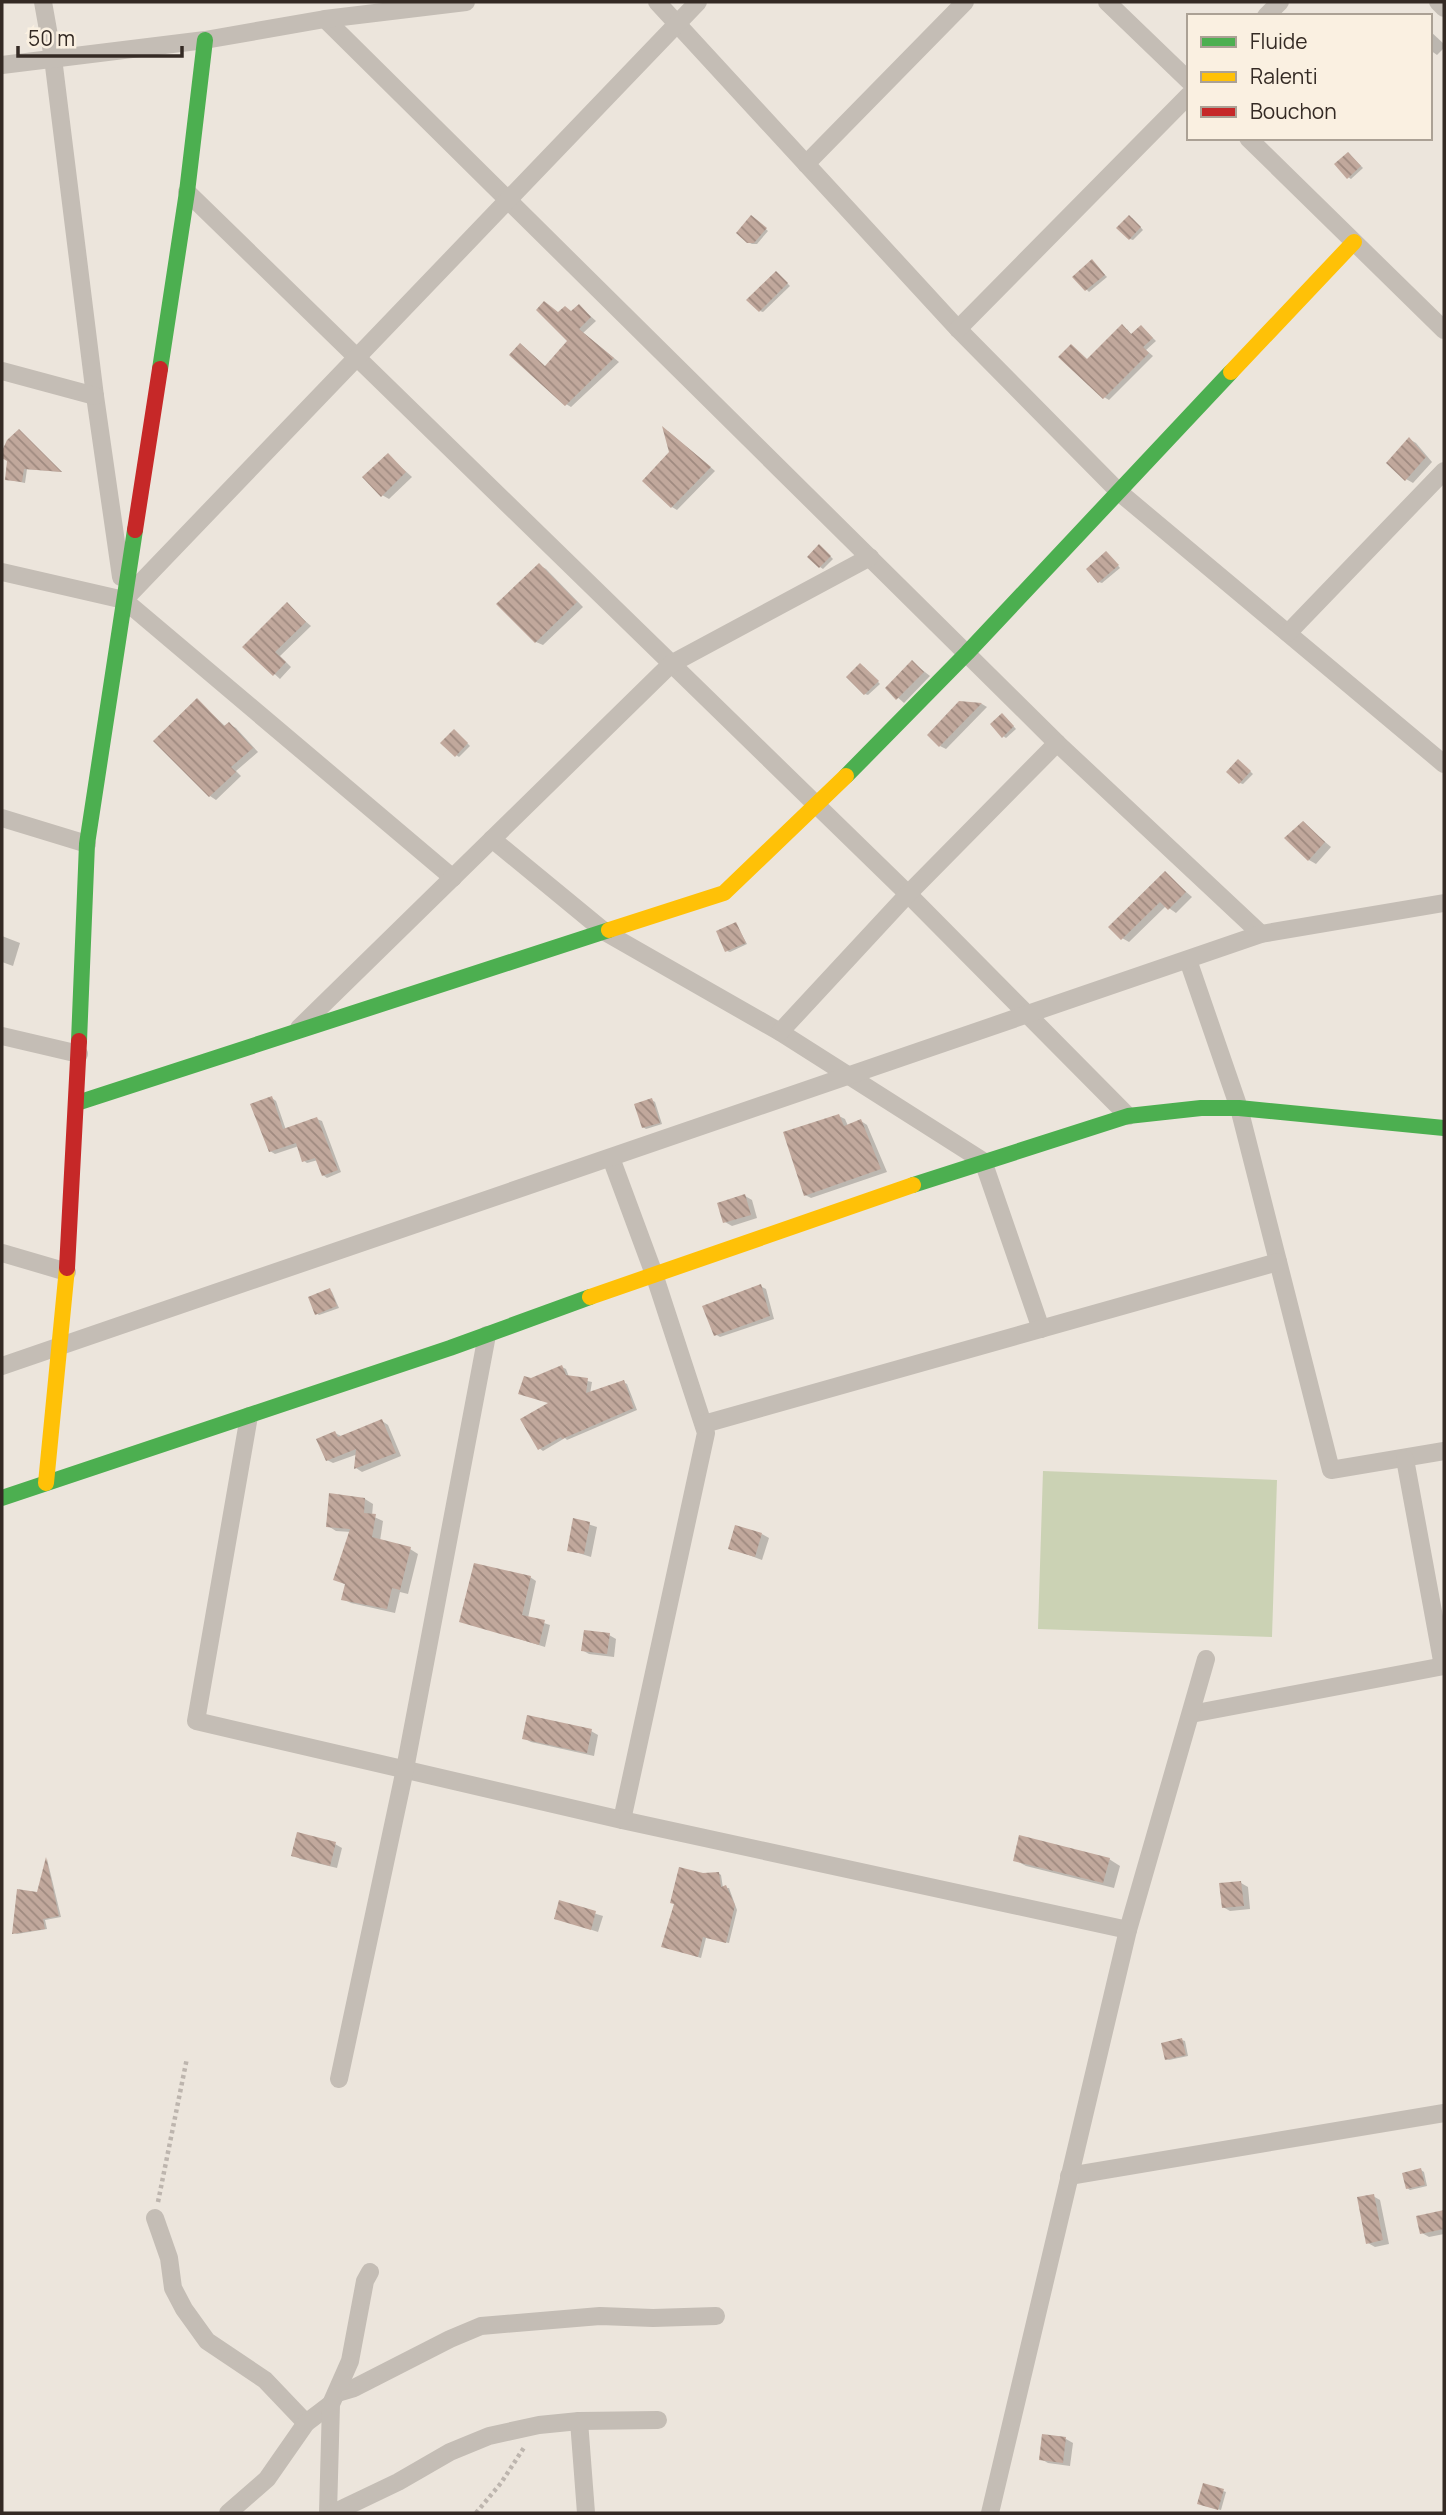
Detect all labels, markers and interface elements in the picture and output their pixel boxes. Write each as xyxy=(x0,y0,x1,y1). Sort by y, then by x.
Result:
scale bar xyxy=(18,14,182,58)
legend xyxy=(1187,14,1432,140)
text: 50 m xyxy=(28,24,75,52)
text: Fluide xyxy=(1250,27,1308,55)
text: Ralenti xyxy=(1250,62,1318,90)
text: Bouchon xyxy=(1250,97,1337,125)

